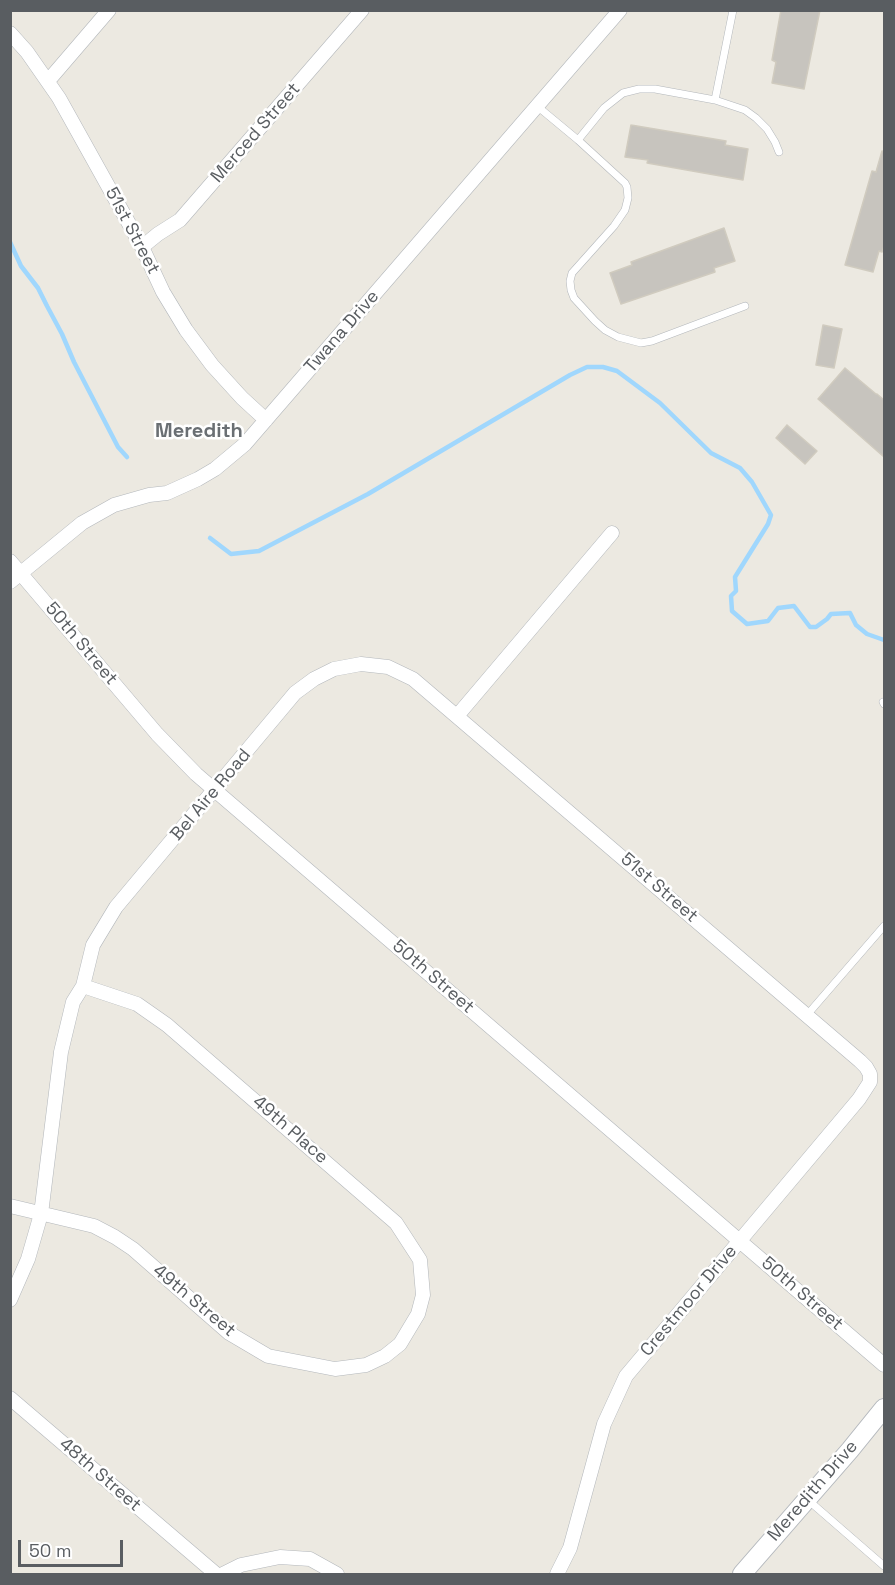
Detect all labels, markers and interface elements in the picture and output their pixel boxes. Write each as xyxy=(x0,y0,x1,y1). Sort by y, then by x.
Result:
street label: Merced Street xyxy=(207,79,305,187)
street label: 51st Street xyxy=(100,184,164,278)
street label: Twana Drive xyxy=(300,286,384,378)
district label: Meredith xyxy=(155,420,243,444)
street label: 50th Street xyxy=(40,598,122,690)
street label: Bel Aire Road xyxy=(166,745,256,845)
street label: 51st Street xyxy=(616,849,702,927)
street label: 50th Street xyxy=(388,936,478,1018)
street label: 49th Place xyxy=(248,1091,332,1169)
street label: Crestmoor Drive xyxy=(636,1241,742,1361)
street label: 50th Street xyxy=(757,1253,847,1335)
street label: 49th Street xyxy=(148,1260,240,1342)
street label: 48th Street xyxy=(55,1434,145,1516)
street label: Meredith Drive xyxy=(763,1436,863,1546)
scale bar xyxy=(21,1528,126,1566)
text: 50 m xyxy=(29,1539,71,1562)

